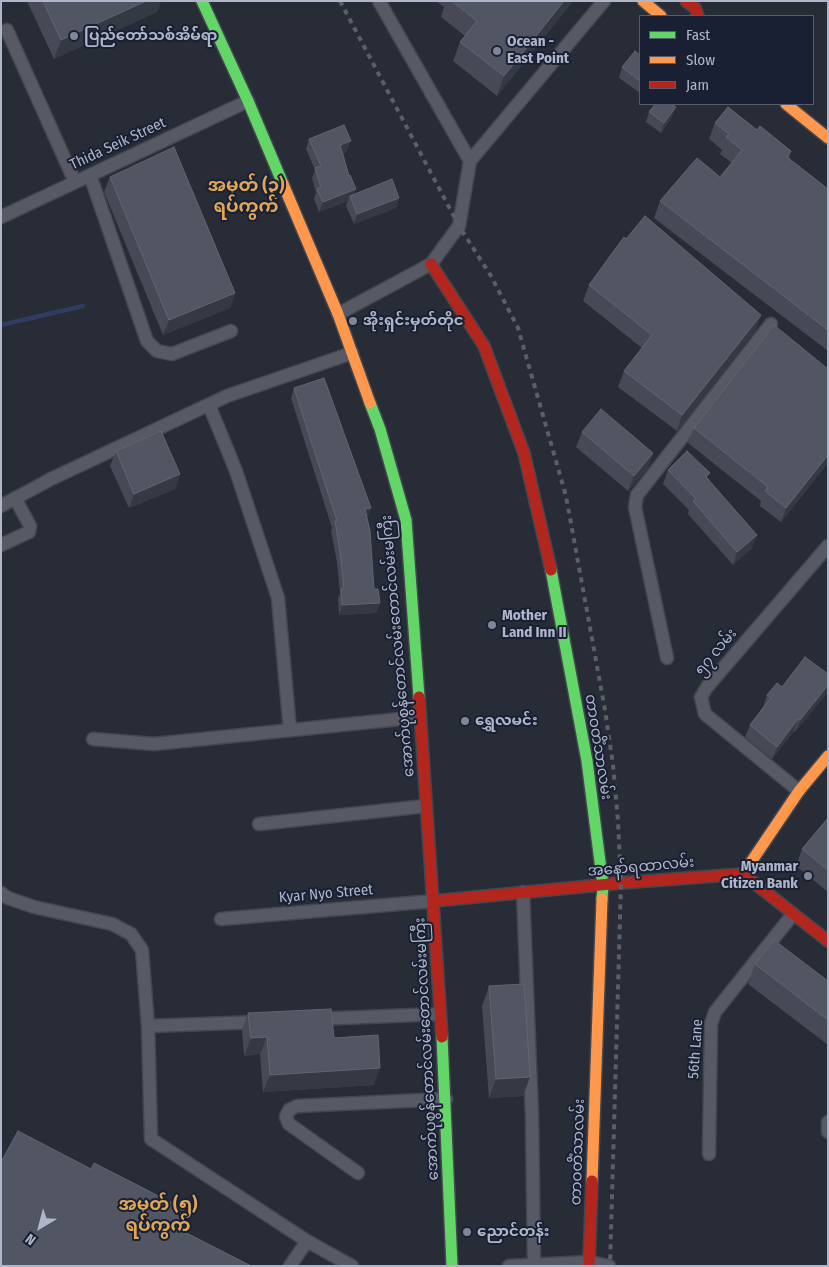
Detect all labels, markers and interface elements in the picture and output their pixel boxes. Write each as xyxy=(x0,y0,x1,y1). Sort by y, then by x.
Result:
legend xyxy=(639,15,814,105)
text: Fast xyxy=(686,26,710,44)
place label: ပြည်တော်သစ်အိမ််ရာ xyxy=(84,27,217,45)
marker: ပြည်တော်သစ်အိမ််ရာ xyxy=(68,30,80,42)
place label: Ocean - East Point xyxy=(507,33,569,68)
marker: Ocean - East Point xyxy=(491,45,503,57)
text: Slow xyxy=(686,51,715,69)
text: Jam xyxy=(686,76,709,94)
street label: Thida Seik Street xyxy=(67,114,169,174)
district label: အမှတ် (၃) ရပ်ကွက် xyxy=(208,175,284,218)
place label: အိုးရှင်းမှတ်တိုင xyxy=(363,312,464,330)
marker: အိုးရှင်းမှတ်တိုင xyxy=(347,315,359,327)
street label: အောက်ပုစွန်တောင်လမ်းတောင်လမ်းမကြီး xyxy=(378,514,418,778)
place label: Mother Land Inn II xyxy=(502,607,566,642)
marker: Mother Land Inn II xyxy=(486,619,498,631)
street label: ၅၇ လမ်း xyxy=(691,625,741,679)
street label: တာဝတိံသာလမ်း xyxy=(581,693,615,801)
place label: ရွှေလမင်း xyxy=(475,712,538,730)
marker: ရွှေလမင်း xyxy=(459,715,471,727)
street label: အနော်ရထာလမ်း xyxy=(587,853,695,881)
place label: Myanmar Citizen Bank xyxy=(721,858,798,893)
marker: Myanmar Citizen Bank xyxy=(802,870,814,882)
street label: Kyar Nyo Street xyxy=(278,881,374,907)
street label: အောက်ပုစွန်တောင်လမ်းတောင်လမ်းမကြီး xyxy=(411,917,443,1181)
street label: 56th Lane xyxy=(685,1019,707,1079)
street label: တာဝတိံသာလမ်း xyxy=(567,1098,589,1206)
district label: အမှတ် (၅) ရပ်ကွက် xyxy=(118,1194,198,1236)
north arrow xyxy=(15,1202,65,1252)
place label: ညောင်တန်း xyxy=(477,1223,550,1241)
marker: ညောင်တန်း xyxy=(461,1226,473,1238)
text: N xyxy=(22,1230,39,1249)

